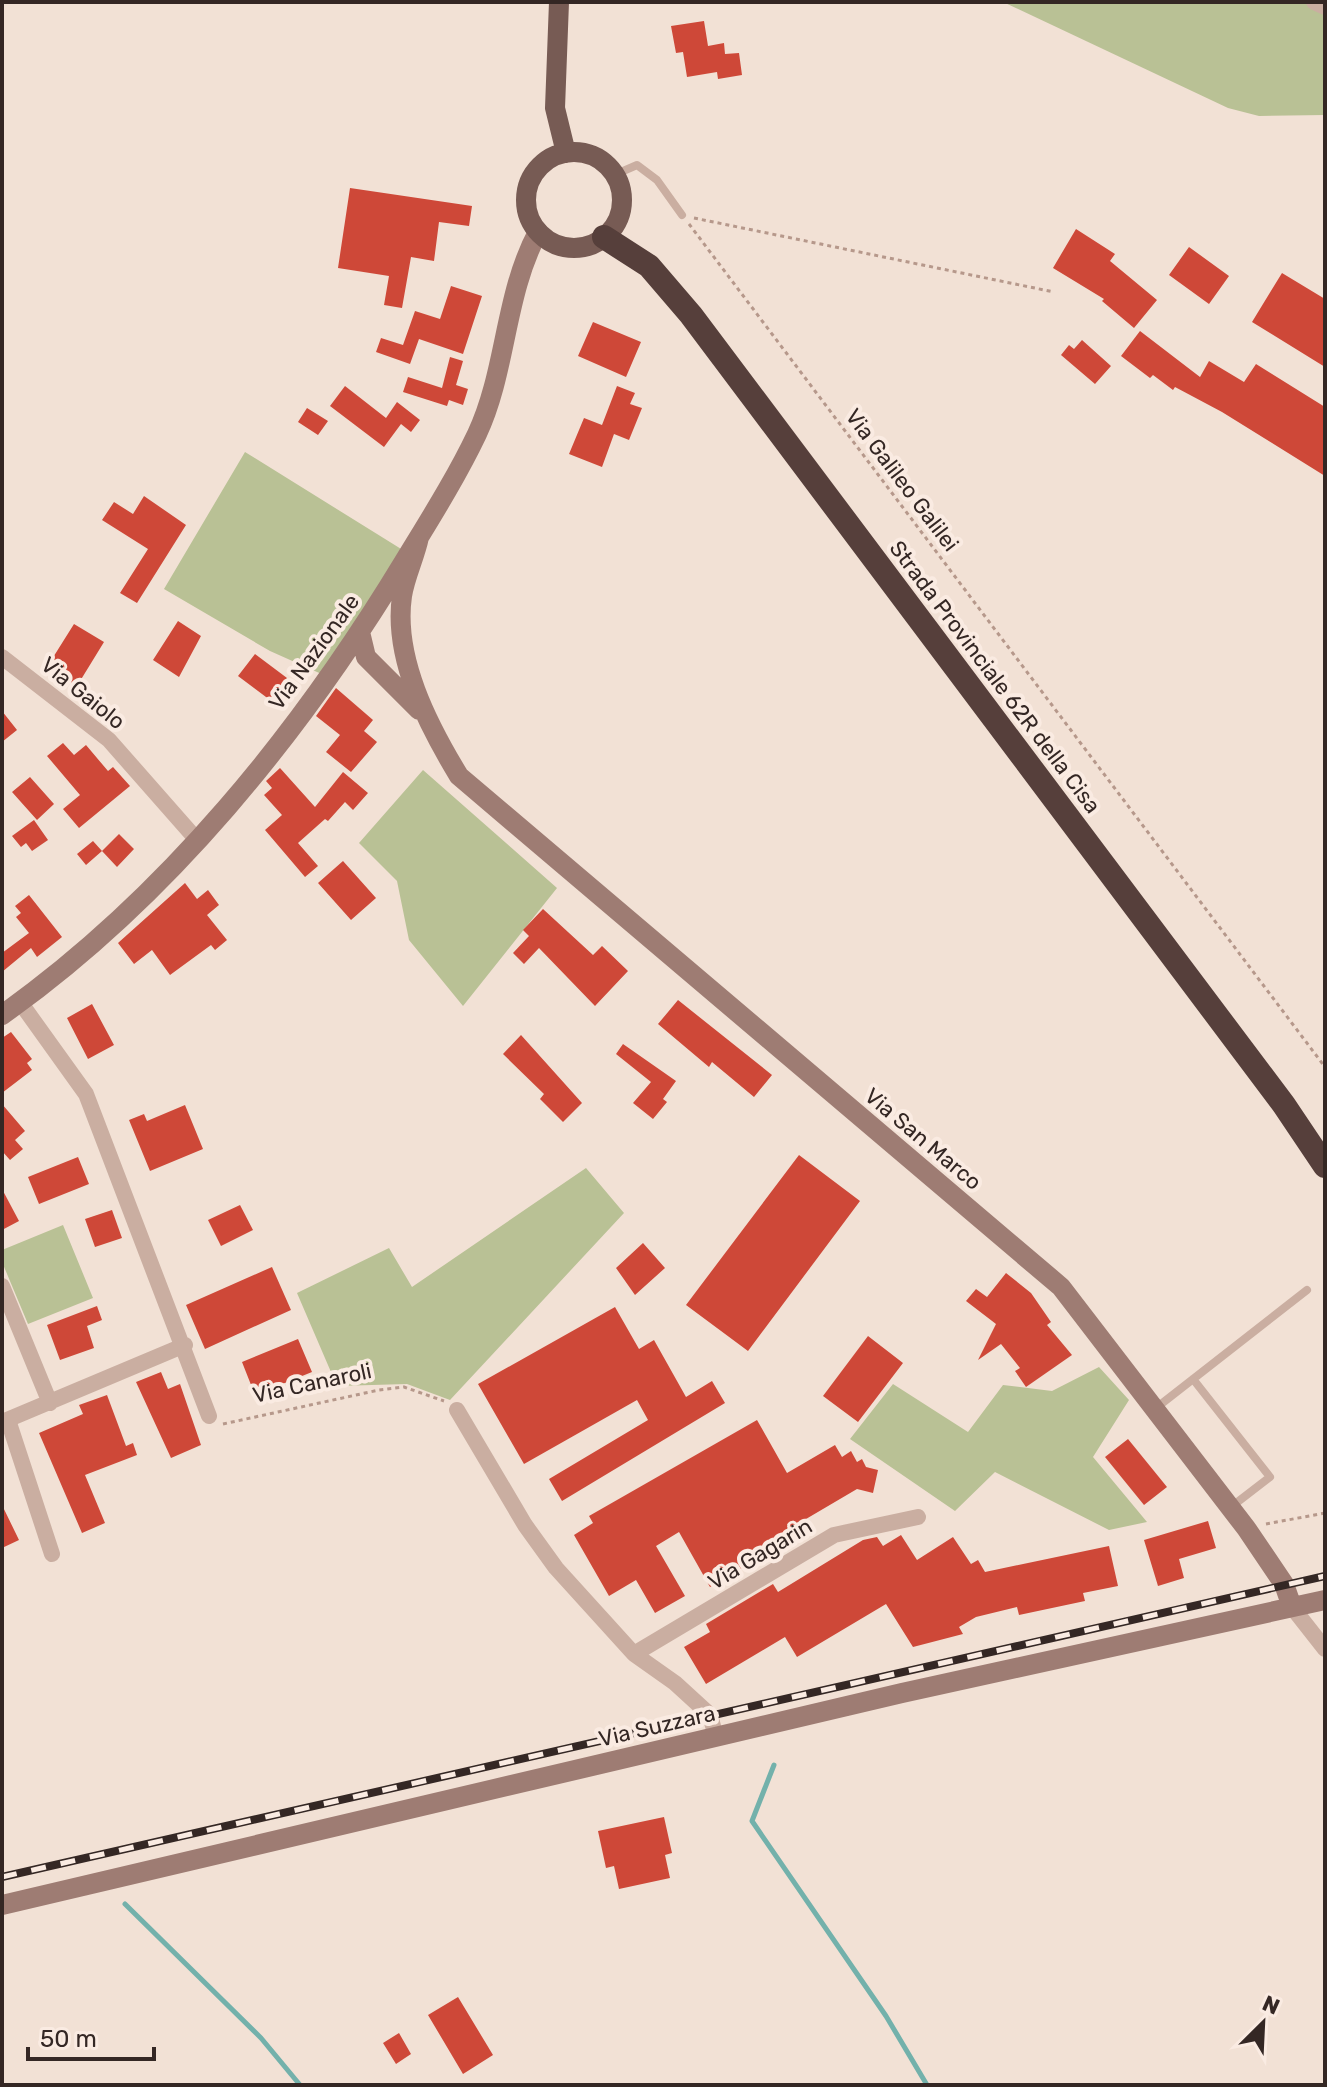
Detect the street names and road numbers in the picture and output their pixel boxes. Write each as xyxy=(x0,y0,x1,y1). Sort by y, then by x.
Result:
street label: Via Galileo Galilei xyxy=(840,403,964,557)
street label: Strada Provinciale 62R della Cisa xyxy=(884,535,1106,819)
street label: Via Nazionale xyxy=(263,589,365,715)
street label: Via Gaiolo xyxy=(36,651,130,735)
street label: Via San Marco xyxy=(859,1082,987,1196)
street label: Via Canaroli xyxy=(250,1357,374,1409)
street label: Via Gagarin xyxy=(703,1512,817,1596)
street label: Via Suzzara xyxy=(596,1699,718,1753)

